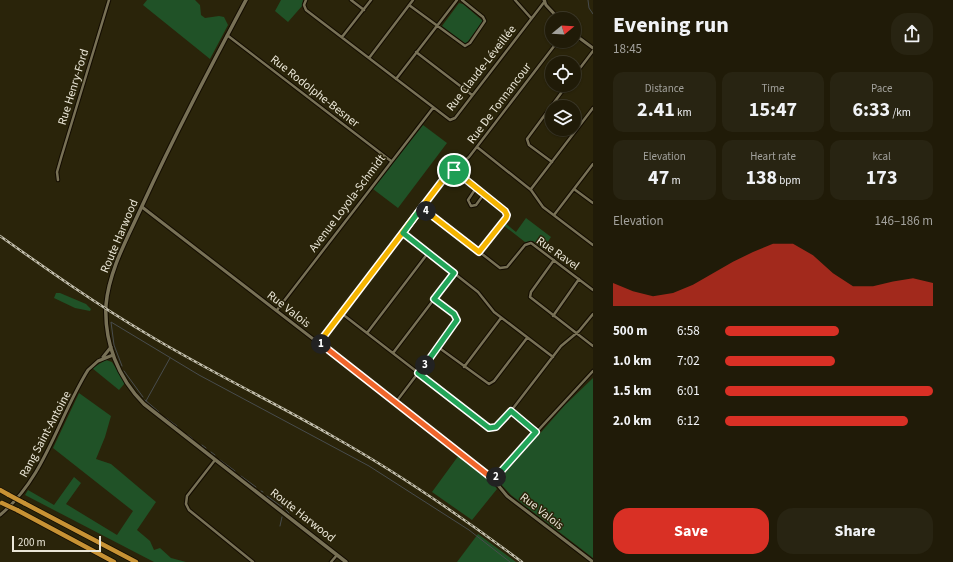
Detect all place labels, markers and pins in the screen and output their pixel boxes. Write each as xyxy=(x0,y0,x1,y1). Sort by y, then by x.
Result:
pin xyxy=(437,153,471,187)
pin: 4 xyxy=(416,201,436,221)
pin: 1 xyxy=(311,334,331,354)
pin: 3 xyxy=(415,355,435,375)
pin: 2 xyxy=(486,467,506,487)

